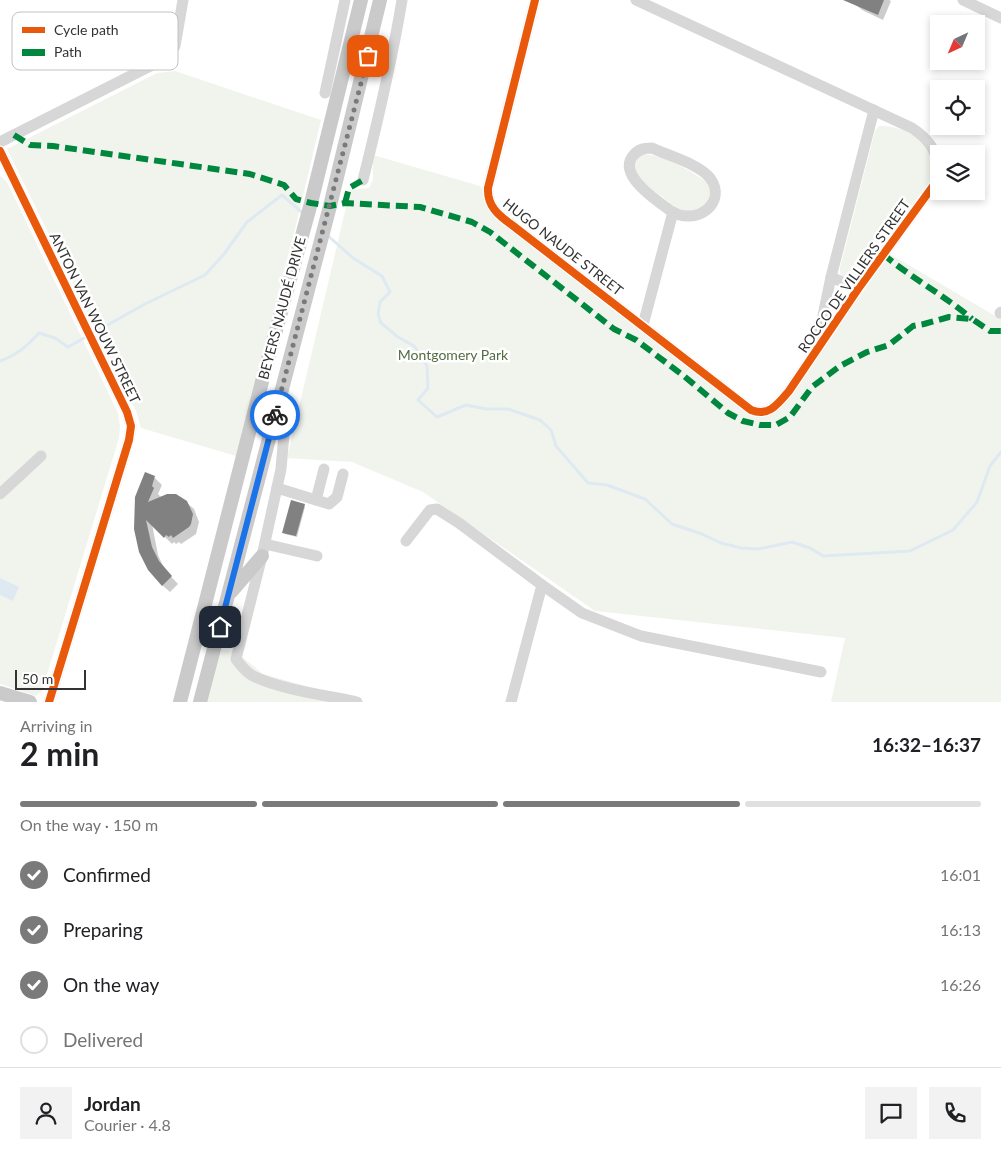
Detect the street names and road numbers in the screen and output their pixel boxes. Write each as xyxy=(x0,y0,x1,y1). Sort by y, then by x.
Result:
street label: HUGO NAUDE STREET xyxy=(500,194,627,299)
street label: ROCCO DE VILLIERS STREET xyxy=(794,195,914,356)
street label: ANTON VAN WOUW STREET xyxy=(47,230,145,407)
street label: BEYERS NAUDÉ DRIVE xyxy=(254,235,309,381)

